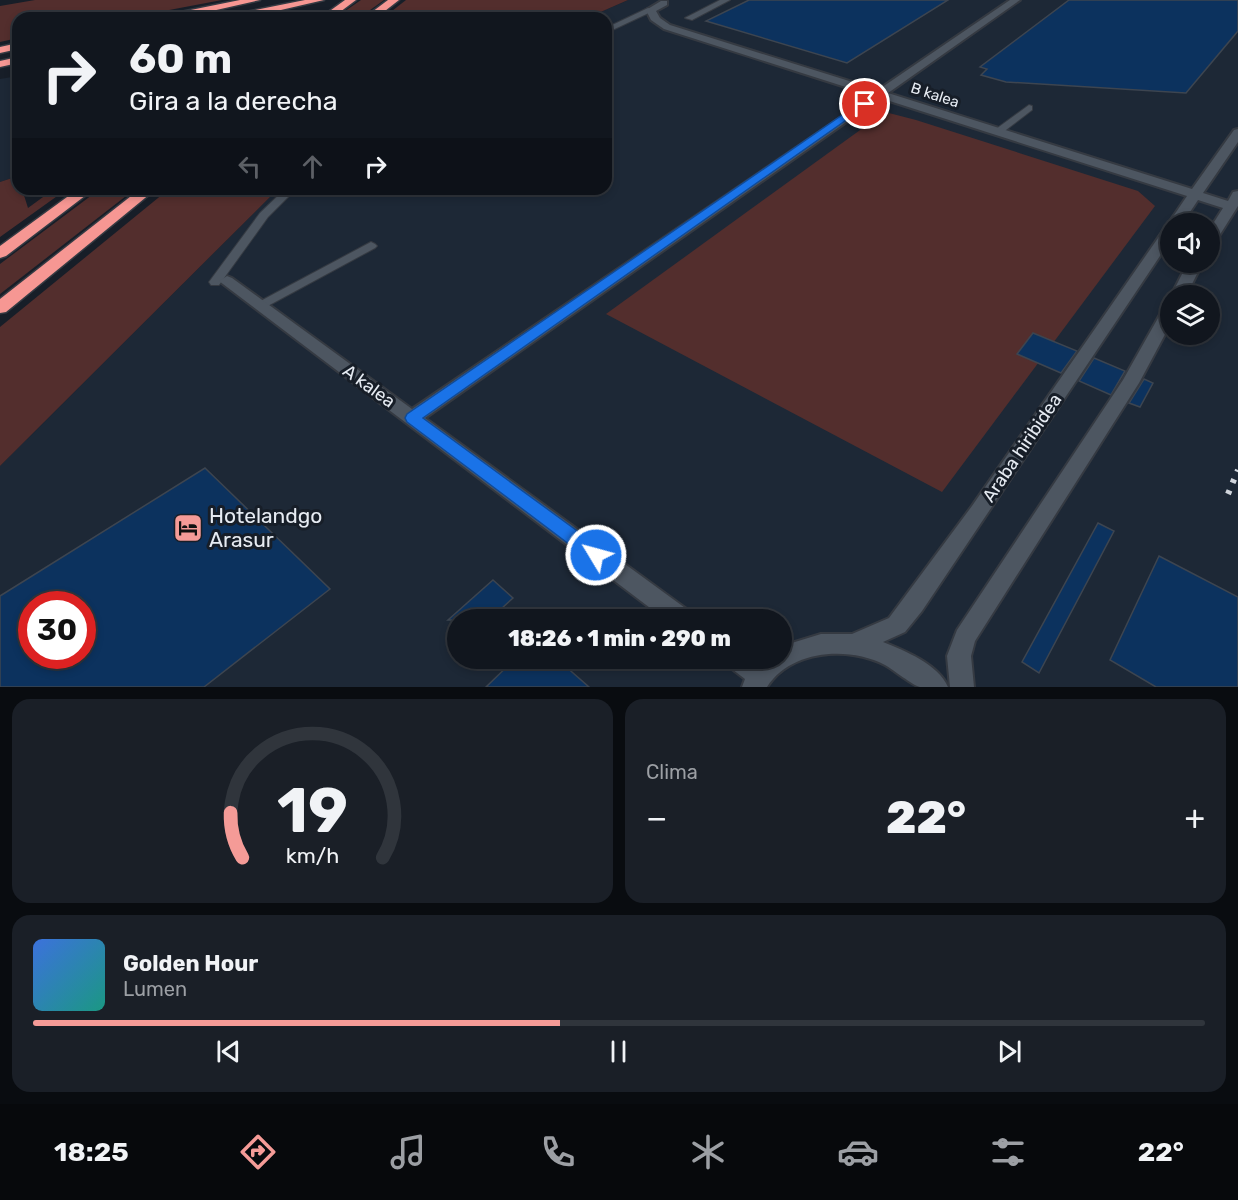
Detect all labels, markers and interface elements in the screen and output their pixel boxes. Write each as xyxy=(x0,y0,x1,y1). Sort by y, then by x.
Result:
text: 60 m xyxy=(129,34,232,84)
icon: right xyxy=(30,36,108,114)
pin xyxy=(839,78,890,129)
street label: B kalea xyxy=(908,79,962,111)
text: Gira a la derecha xyxy=(129,85,338,117)
icon: arrive xyxy=(848,87,881,120)
icon: left xyxy=(233,150,266,183)
icon: ahead xyxy=(296,150,329,183)
icon: right xyxy=(359,150,392,183)
map controls xyxy=(1160,213,1220,345)
button: sound xyxy=(1160,213,1220,273)
button: layers xyxy=(1160,285,1220,345)
street label: A kalea xyxy=(338,360,400,412)
street label: Araba hiribidea xyxy=(978,390,1066,506)
place label: Hotelandgo Arasur xyxy=(209,503,322,552)
hotel icon: Hotelandgo Arasur xyxy=(172,512,204,544)
position arrow xyxy=(564,523,628,587)
speed limit sign: 30 xyxy=(18,591,96,669)
text: 18:26 · 1 min · 290 m xyxy=(508,625,731,652)
text: Clima xyxy=(646,760,698,784)
text: 19 xyxy=(277,774,348,848)
text: 22° xyxy=(886,791,966,844)
text: − xyxy=(646,798,667,837)
text: + xyxy=(1184,798,1205,837)
text: km/h xyxy=(286,843,339,868)
text: Golden Hour xyxy=(123,950,258,977)
text: Lumen xyxy=(123,977,187,1001)
icon: previous xyxy=(212,1035,245,1068)
icon: pause xyxy=(602,1035,635,1068)
icon: next xyxy=(993,1035,1026,1068)
icon: directions xyxy=(237,1131,279,1173)
icon: music xyxy=(387,1131,429,1173)
icon: phone xyxy=(537,1131,579,1173)
icon: climate xyxy=(687,1131,729,1173)
icon: car xyxy=(837,1131,879,1173)
icon: filters xyxy=(987,1131,1029,1173)
text: 18:25 xyxy=(54,1136,129,1168)
text: 22° xyxy=(1138,1136,1184,1168)

